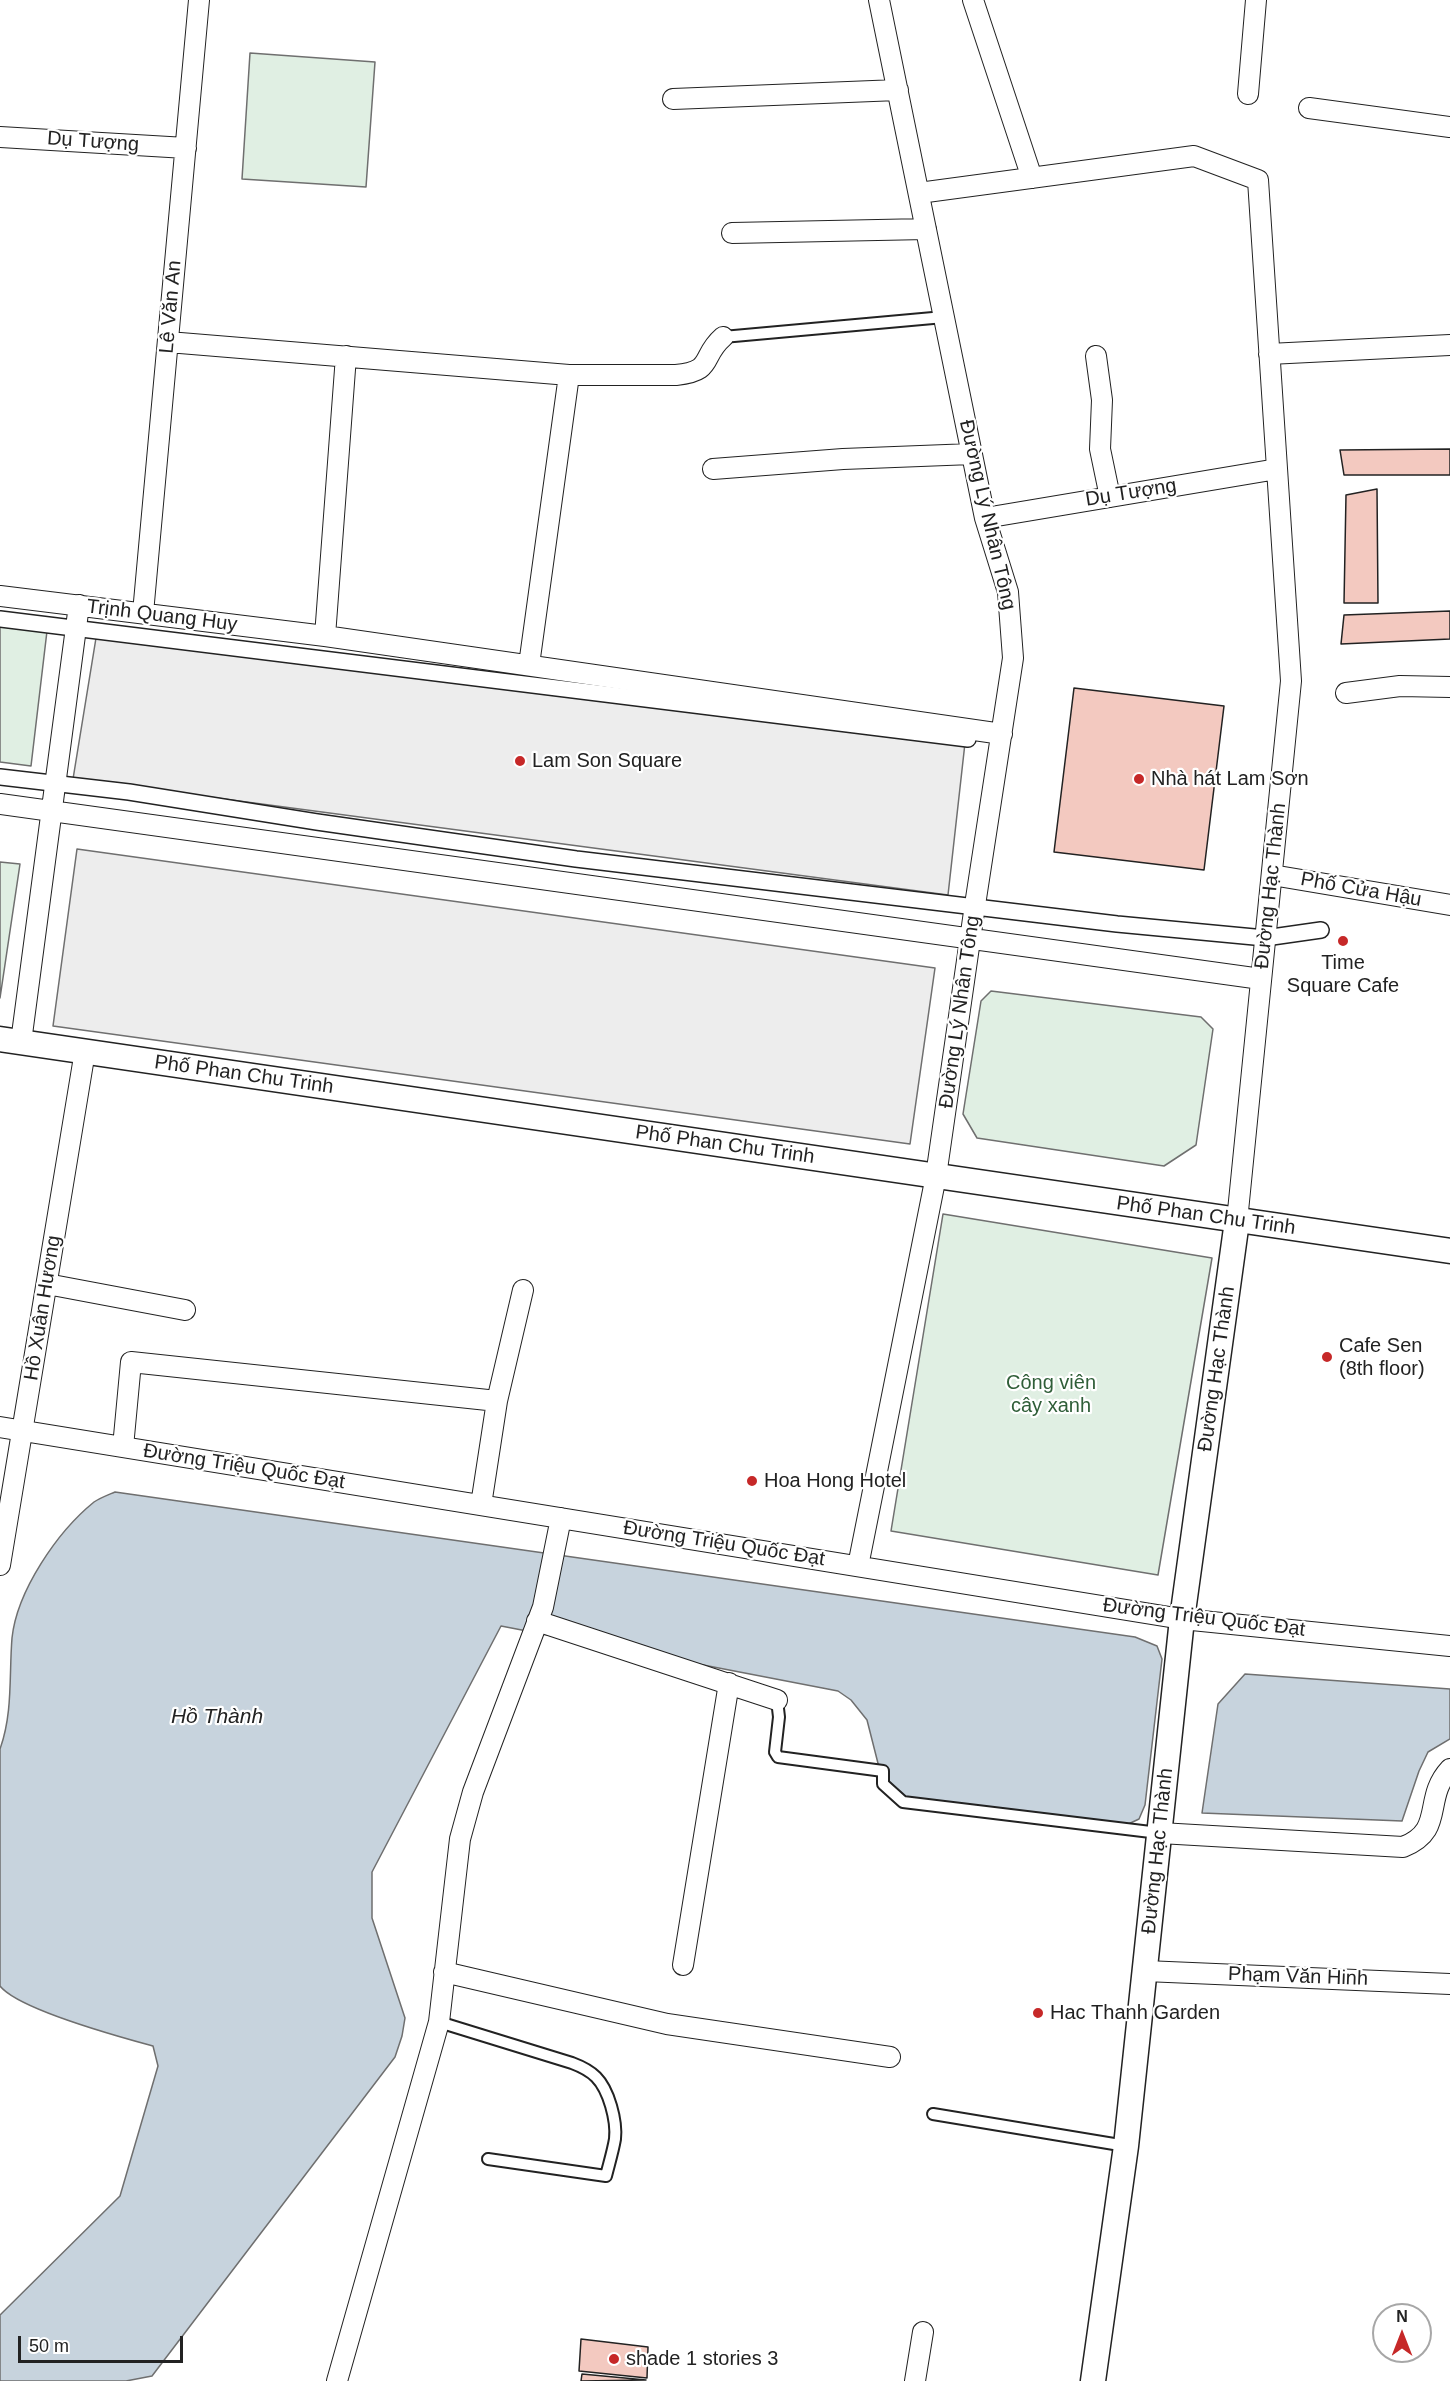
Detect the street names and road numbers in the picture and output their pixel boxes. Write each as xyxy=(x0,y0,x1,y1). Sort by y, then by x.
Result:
street label: Dụ Tượng xyxy=(46,127,140,157)
street label: Lê Văn An xyxy=(155,259,187,355)
street label: Đường Lý Nhân Tông xyxy=(953,418,1021,612)
street label: Dụ Tượng xyxy=(1084,474,1178,512)
street label: Trịnh Quang Huy xyxy=(85,595,239,637)
street label: Đường Hạc Thành xyxy=(1250,802,1292,970)
street label: Phố Cửa Hậu xyxy=(1299,868,1423,912)
street label: Đường Lý Nhân Tông xyxy=(935,914,985,1110)
street label: Phố Phan Chu Trinh xyxy=(153,1051,335,1099)
street label: Phố Phan Chu Trinh xyxy=(634,1121,816,1169)
street label: Phố Phan Chu Trinh xyxy=(1115,1192,1297,1240)
street label: Hồ Xuân Hương xyxy=(20,1234,66,1382)
street label: Đường Hạc Thành xyxy=(1194,1285,1240,1453)
street label: Đường Triệu Quốc Đạt xyxy=(142,1439,346,1495)
street label: Đường Triệu Quốc Đạt xyxy=(622,1516,826,1572)
street label: Đường Triệu Quốc Đạt xyxy=(1101,1594,1307,1642)
street label: Đường Hạc Thành xyxy=(1137,1767,1179,1935)
street label: Phạm Văn Hinh xyxy=(1228,1963,1368,1991)

